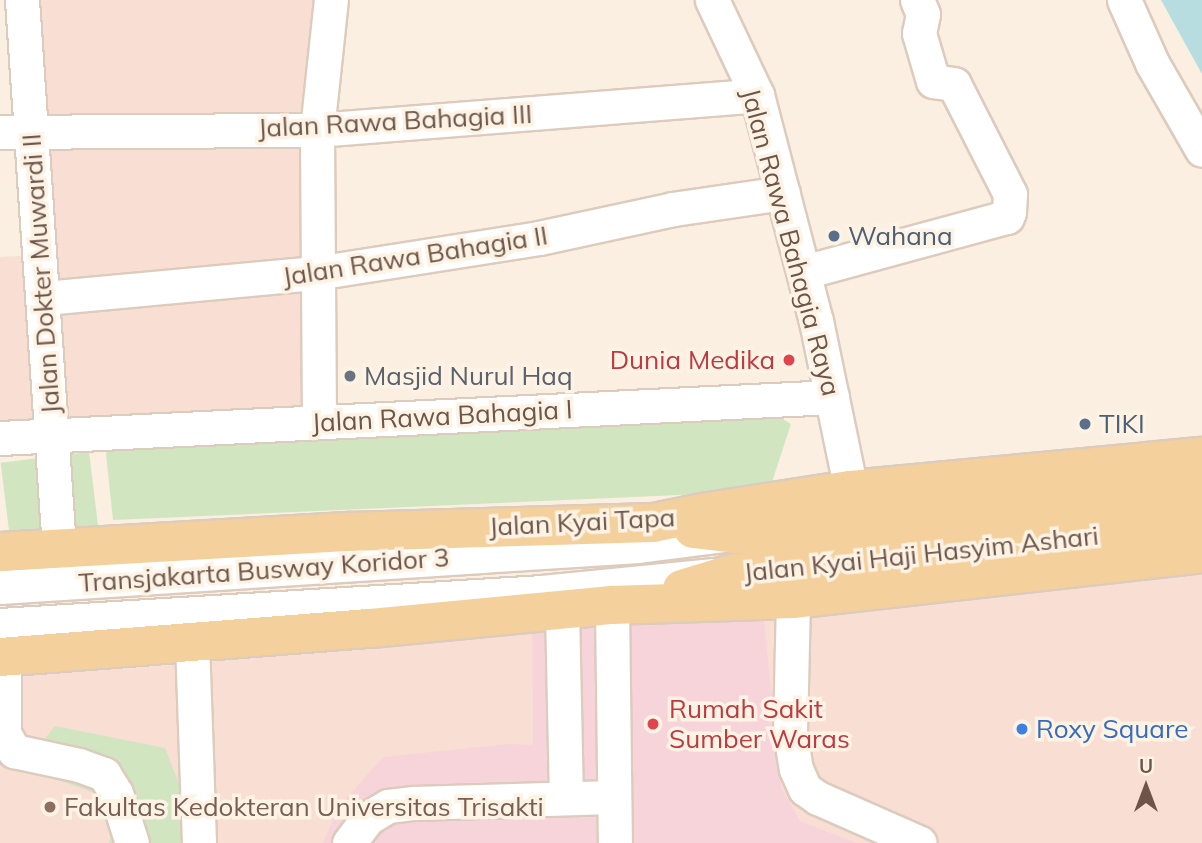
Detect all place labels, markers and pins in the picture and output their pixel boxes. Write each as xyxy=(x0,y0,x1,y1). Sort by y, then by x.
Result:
place label: Wahana xyxy=(848,220,953,252)
marker: Wahana xyxy=(826,228,842,244)
place label: Dunia Medika xyxy=(610,344,775,376)
marker: Dunia Medika xyxy=(781,352,797,368)
place label: Masjid Nurul Haq xyxy=(364,360,573,392)
marker: Masjid Nurul Haq xyxy=(342,368,358,384)
place label: TIKI xyxy=(1099,408,1145,440)
marker: TIKI xyxy=(1077,416,1093,432)
place label: Rumah Sakit Sumber Waras xyxy=(669,693,850,754)
place label: Roxy Square xyxy=(1036,713,1188,745)
marker: Rumah Sakit Sumber Waras xyxy=(643,714,663,734)
marker: Roxy Square xyxy=(1014,721,1030,737)
place label: Fakultas Kedokteran Universitas Trisakti xyxy=(64,791,544,823)
marker: Fakultas Kedokteran Universitas Trisakti xyxy=(42,799,58,815)

